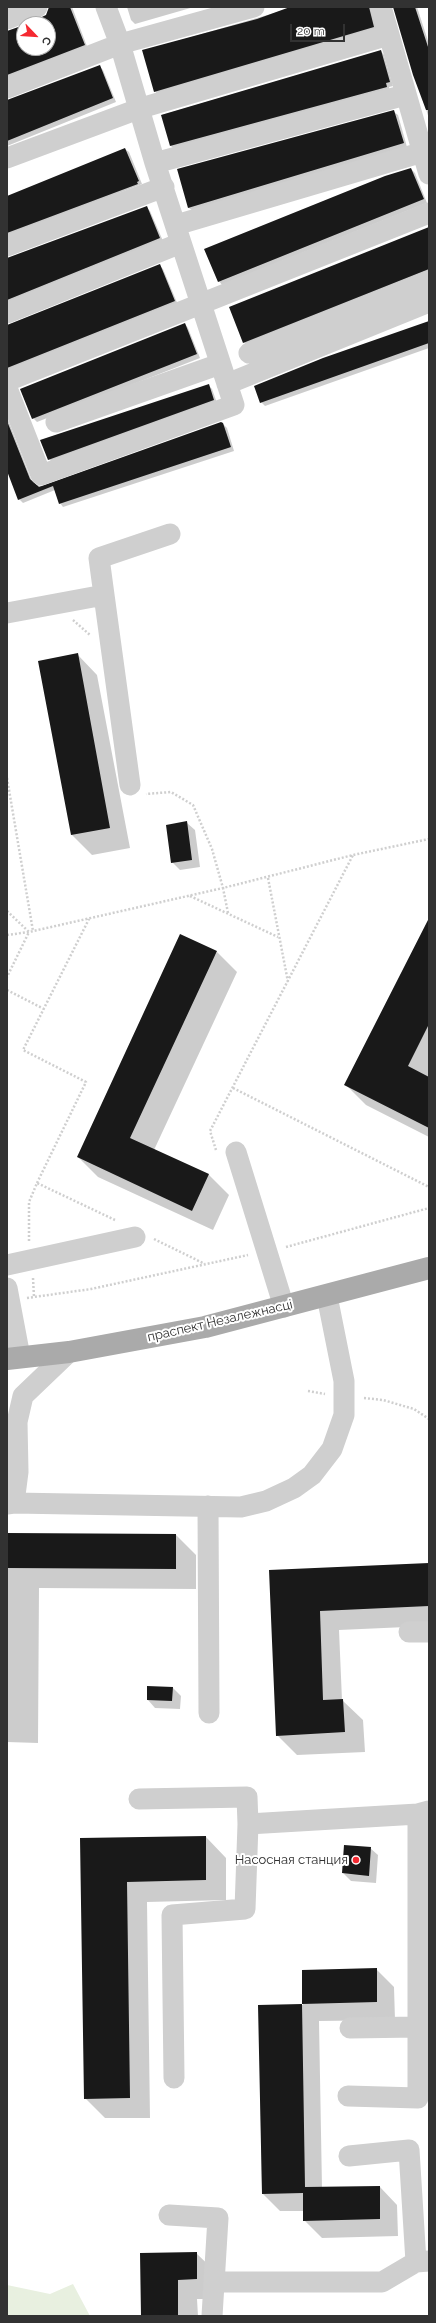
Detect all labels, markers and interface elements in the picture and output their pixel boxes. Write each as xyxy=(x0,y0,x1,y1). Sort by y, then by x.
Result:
north arrow xyxy=(16,16,56,56)
scale bar xyxy=(292,16,347,42)
text: 20 m xyxy=(297,24,325,38)
text: С xyxy=(39,35,54,47)
street label: праспект Незалежнасці xyxy=(146,1297,294,1345)
place label: Насосная станция xyxy=(235,1852,348,1868)
marker: Насосная станция xyxy=(351,1855,361,1865)

